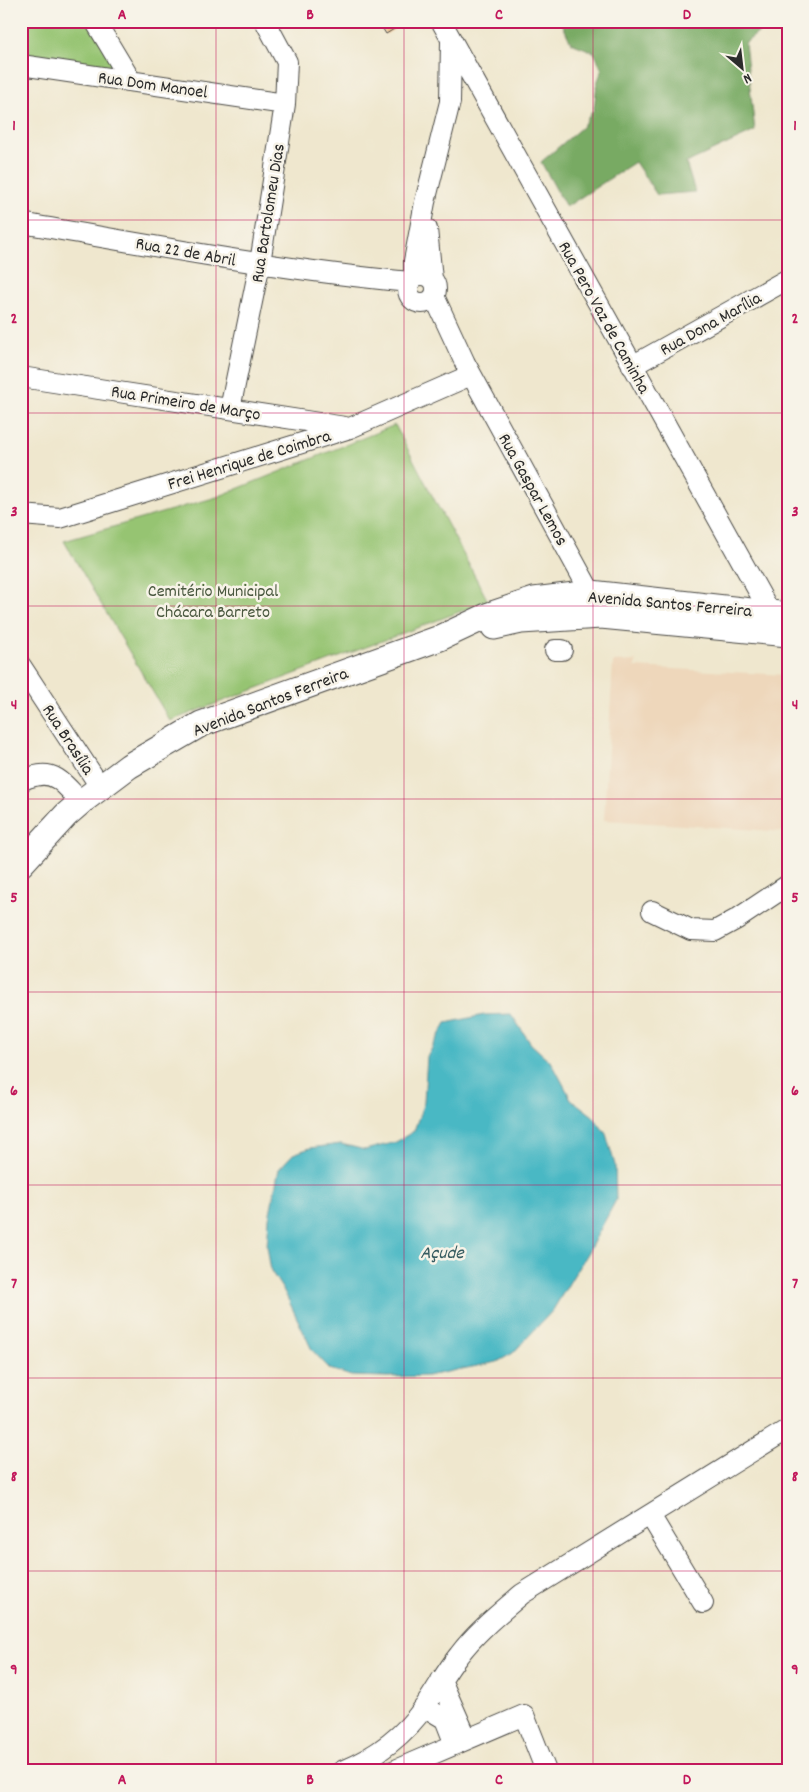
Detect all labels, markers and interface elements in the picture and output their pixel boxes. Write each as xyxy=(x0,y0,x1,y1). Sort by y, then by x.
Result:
text: A xyxy=(118,4,127,27)
text: B xyxy=(306,4,314,27)
text: C xyxy=(495,4,503,27)
text: D xyxy=(683,4,692,27)
north arrow xyxy=(716,42,766,92)
street label: Rua Dom Manoel xyxy=(96,66,210,107)
text: N xyxy=(739,67,755,88)
text: 1 xyxy=(12,115,16,138)
text: 1 xyxy=(793,115,797,138)
street label: Rua Bartolomeu Dias xyxy=(246,142,293,285)
street label: Rua 22 de Abril xyxy=(134,232,238,275)
street label: Rua Pero Vaz de Caminha xyxy=(551,238,655,399)
street label: Rua Dona Marília xyxy=(656,287,767,363)
text: 2 xyxy=(11,308,18,331)
text: 2 xyxy=(792,308,799,331)
street label: Rua Primeiro de Março xyxy=(109,380,262,429)
street label: Frei Henrique de Coimbra xyxy=(165,425,335,498)
street label: Rua Gaspar Lemos xyxy=(491,429,573,551)
text: 3 xyxy=(10,501,18,524)
text: 3 xyxy=(791,501,799,524)
park label: Cemitério Municipal Chácara Barreto xyxy=(148,580,279,626)
street label: Avenida Santos Ferreira xyxy=(587,586,753,625)
street label: Avenida Santos Ferreira xyxy=(190,662,353,744)
text: 4 xyxy=(11,694,17,717)
text: 4 xyxy=(792,694,798,717)
street label: Rua Brasília xyxy=(35,700,99,781)
text: 5 xyxy=(10,887,18,910)
text: 5 xyxy=(791,887,799,910)
text: 6 xyxy=(10,1080,18,1103)
text: 6 xyxy=(791,1080,799,1103)
water label: Açude xyxy=(420,1241,465,1268)
text: 7 xyxy=(11,1273,17,1296)
text: 7 xyxy=(792,1273,798,1296)
text: 8 xyxy=(11,1466,18,1489)
text: 8 xyxy=(792,1466,799,1489)
text: 9 xyxy=(10,1659,18,1682)
text: 9 xyxy=(791,1659,799,1682)
text: A xyxy=(118,1769,127,1792)
text: B xyxy=(306,1769,314,1792)
text: C xyxy=(495,1769,503,1792)
text: D xyxy=(683,1769,692,1792)

